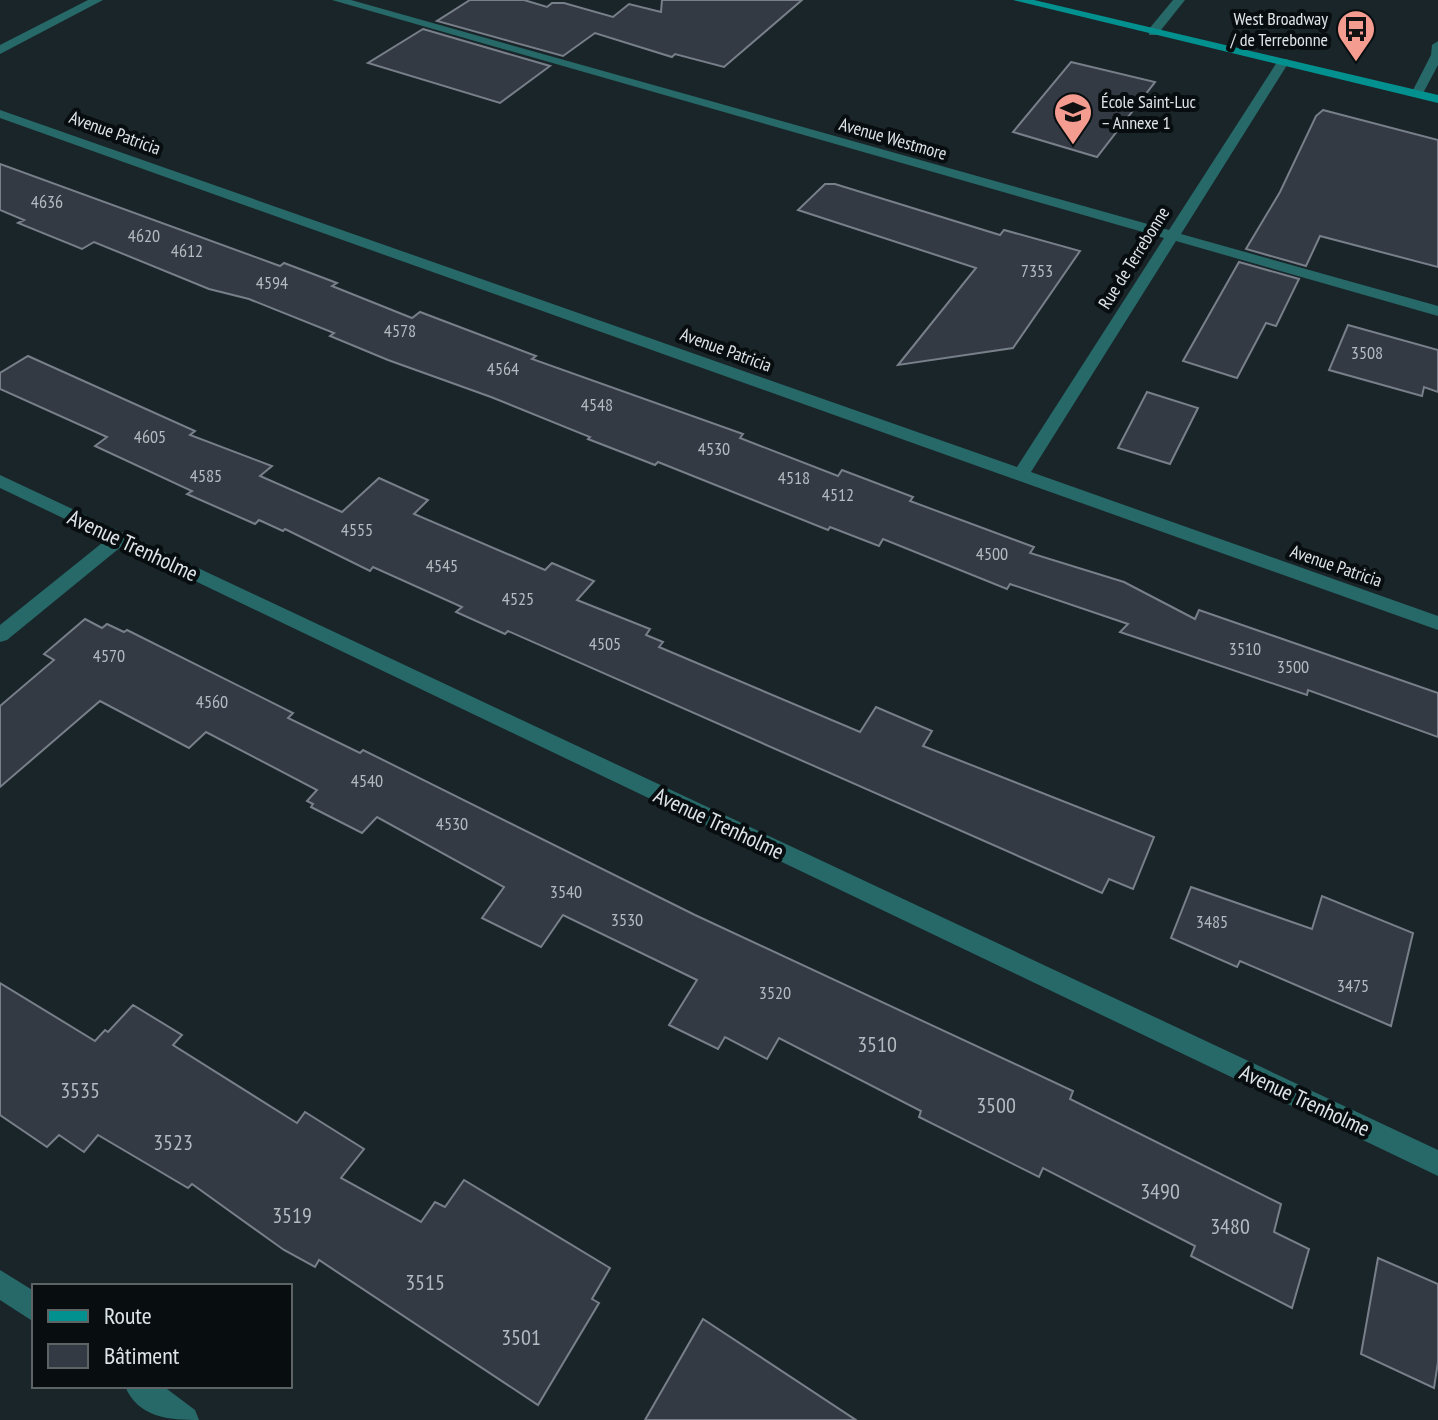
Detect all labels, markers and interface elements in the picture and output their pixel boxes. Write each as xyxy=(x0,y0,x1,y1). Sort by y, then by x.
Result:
place label: West Broadway / de Terrebonne xyxy=(1230,7,1328,51)
bus stop icon: West Broadway / de Terrebonne xyxy=(1335,8,1377,63)
place label: École Saint-Luc – Annexe 1 xyxy=(1101,90,1197,134)
school or university icon: École Saint-Luc – Annexe 1 xyxy=(1052,91,1094,146)
street label: Avenue Patricia xyxy=(66,105,164,160)
street label: Avenue Westmore xyxy=(837,112,950,165)
house number: 4636 xyxy=(31,190,63,213)
street label: Rue de Terrebonne xyxy=(1093,202,1174,313)
house number: 4620 xyxy=(128,224,160,247)
house number: 4612 xyxy=(171,239,203,262)
house number: 7353 xyxy=(1021,259,1053,282)
house number: 4594 xyxy=(256,271,288,294)
house number: 4578 xyxy=(384,319,416,342)
street label: Avenue Patricia xyxy=(677,322,775,377)
house number: 3508 xyxy=(1351,341,1383,364)
house number: 4564 xyxy=(487,357,519,380)
house number: 4548 xyxy=(581,393,613,416)
house number: 4605 xyxy=(134,425,166,448)
house number: 4530 xyxy=(698,437,730,460)
house number: 4585 xyxy=(190,464,222,487)
house number: 4518 xyxy=(778,466,810,489)
house number: 4512 xyxy=(822,483,854,506)
street label: Avenue Trenholme xyxy=(64,503,202,587)
house number: 4555 xyxy=(341,518,373,541)
street label: Avenue Patricia xyxy=(1287,539,1385,592)
house number: 4500 xyxy=(976,542,1008,565)
house number: 4545 xyxy=(426,554,458,577)
house number: 4525 xyxy=(502,587,534,610)
house number: 4505 xyxy=(589,632,621,655)
house number: 3510 xyxy=(1229,637,1261,660)
house number: 4570 xyxy=(93,644,125,667)
house number: 3500 xyxy=(1277,655,1309,678)
house number: 4560 xyxy=(196,690,228,713)
house number: 4540 xyxy=(351,769,383,792)
street label: Avenue Trenholme xyxy=(650,781,788,865)
house number: 4530 xyxy=(436,812,468,835)
house number: 3540 xyxy=(550,880,582,903)
house number: 3530 xyxy=(611,908,643,931)
house number: 3485 xyxy=(1196,910,1228,933)
house number: 3475 xyxy=(1337,974,1369,997)
house number: 3520 xyxy=(759,981,791,1004)
house number: 3510 xyxy=(857,1030,897,1058)
street label: Avenue Trenholme xyxy=(1236,1058,1374,1142)
house number: 3535 xyxy=(60,1076,100,1104)
house number: 3500 xyxy=(976,1091,1016,1119)
house number: 3523 xyxy=(153,1128,193,1156)
house number: 3490 xyxy=(1140,1177,1180,1205)
house number: 3519 xyxy=(272,1201,312,1229)
house number: 3480 xyxy=(1210,1212,1250,1240)
house number: 3515 xyxy=(405,1268,445,1296)
legend xyxy=(32,1284,292,1388)
text: Route xyxy=(104,1300,152,1331)
house number: 3501 xyxy=(501,1323,541,1351)
text: Bâtiment xyxy=(104,1340,180,1371)

